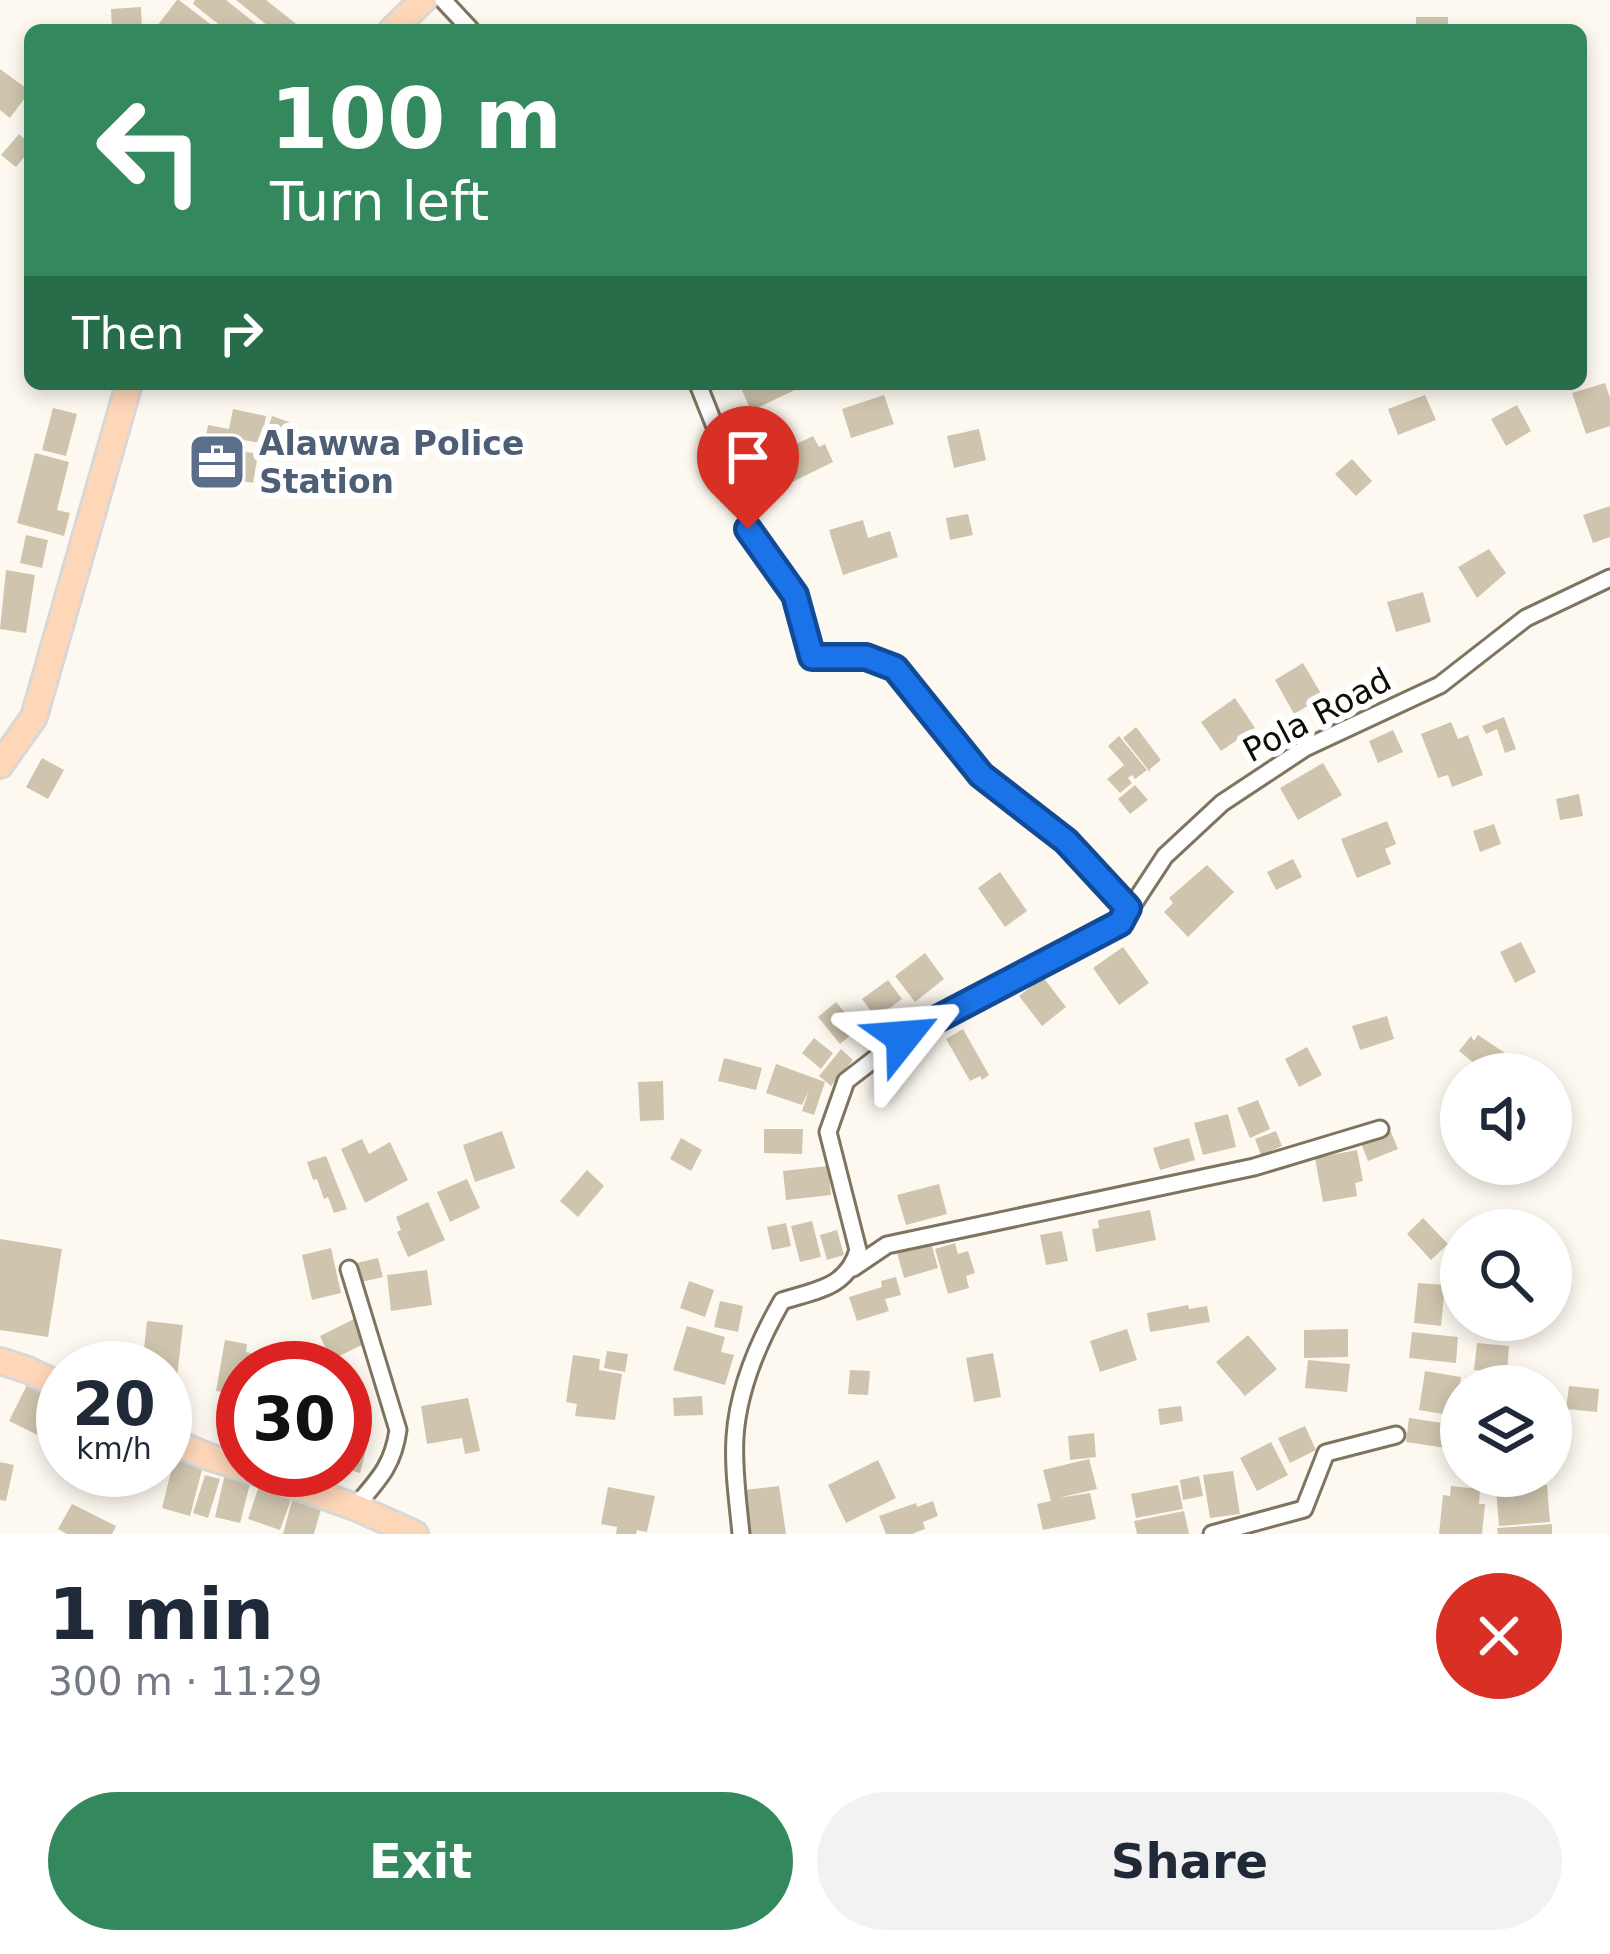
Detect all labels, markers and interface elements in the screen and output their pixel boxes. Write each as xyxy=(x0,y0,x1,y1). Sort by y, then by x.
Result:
text: 100 m xyxy=(270,70,562,168)
icon: left xyxy=(72,72,228,228)
text: Turn left xyxy=(270,170,489,233)
icon: right xyxy=(208,300,274,366)
text: Then xyxy=(72,307,184,360)
pin xyxy=(697,406,799,529)
place label: Alawwa Police Station xyxy=(259,424,524,501)
icon: arrive xyxy=(715,424,781,490)
office icon: Alawwa Police Station xyxy=(186,431,248,493)
street label: Pola Road xyxy=(1236,660,1398,770)
position arrow xyxy=(840,974,966,1100)
map controls xyxy=(1440,1053,1572,1497)
button: sound xyxy=(1440,1053,1572,1185)
button: search xyxy=(1440,1209,1572,1341)
speed limit sign: 30 xyxy=(216,1341,372,1497)
button: layers xyxy=(1440,1365,1572,1497)
text: 20 xyxy=(72,1369,156,1439)
text: km/h xyxy=(76,1431,152,1466)
text: 1 min xyxy=(48,1572,274,1656)
button: close xyxy=(1436,1573,1562,1699)
text: 300 m · 11:29 xyxy=(48,1659,322,1704)
button: Exit xyxy=(48,1792,793,1930)
button: Share xyxy=(817,1792,1562,1930)

